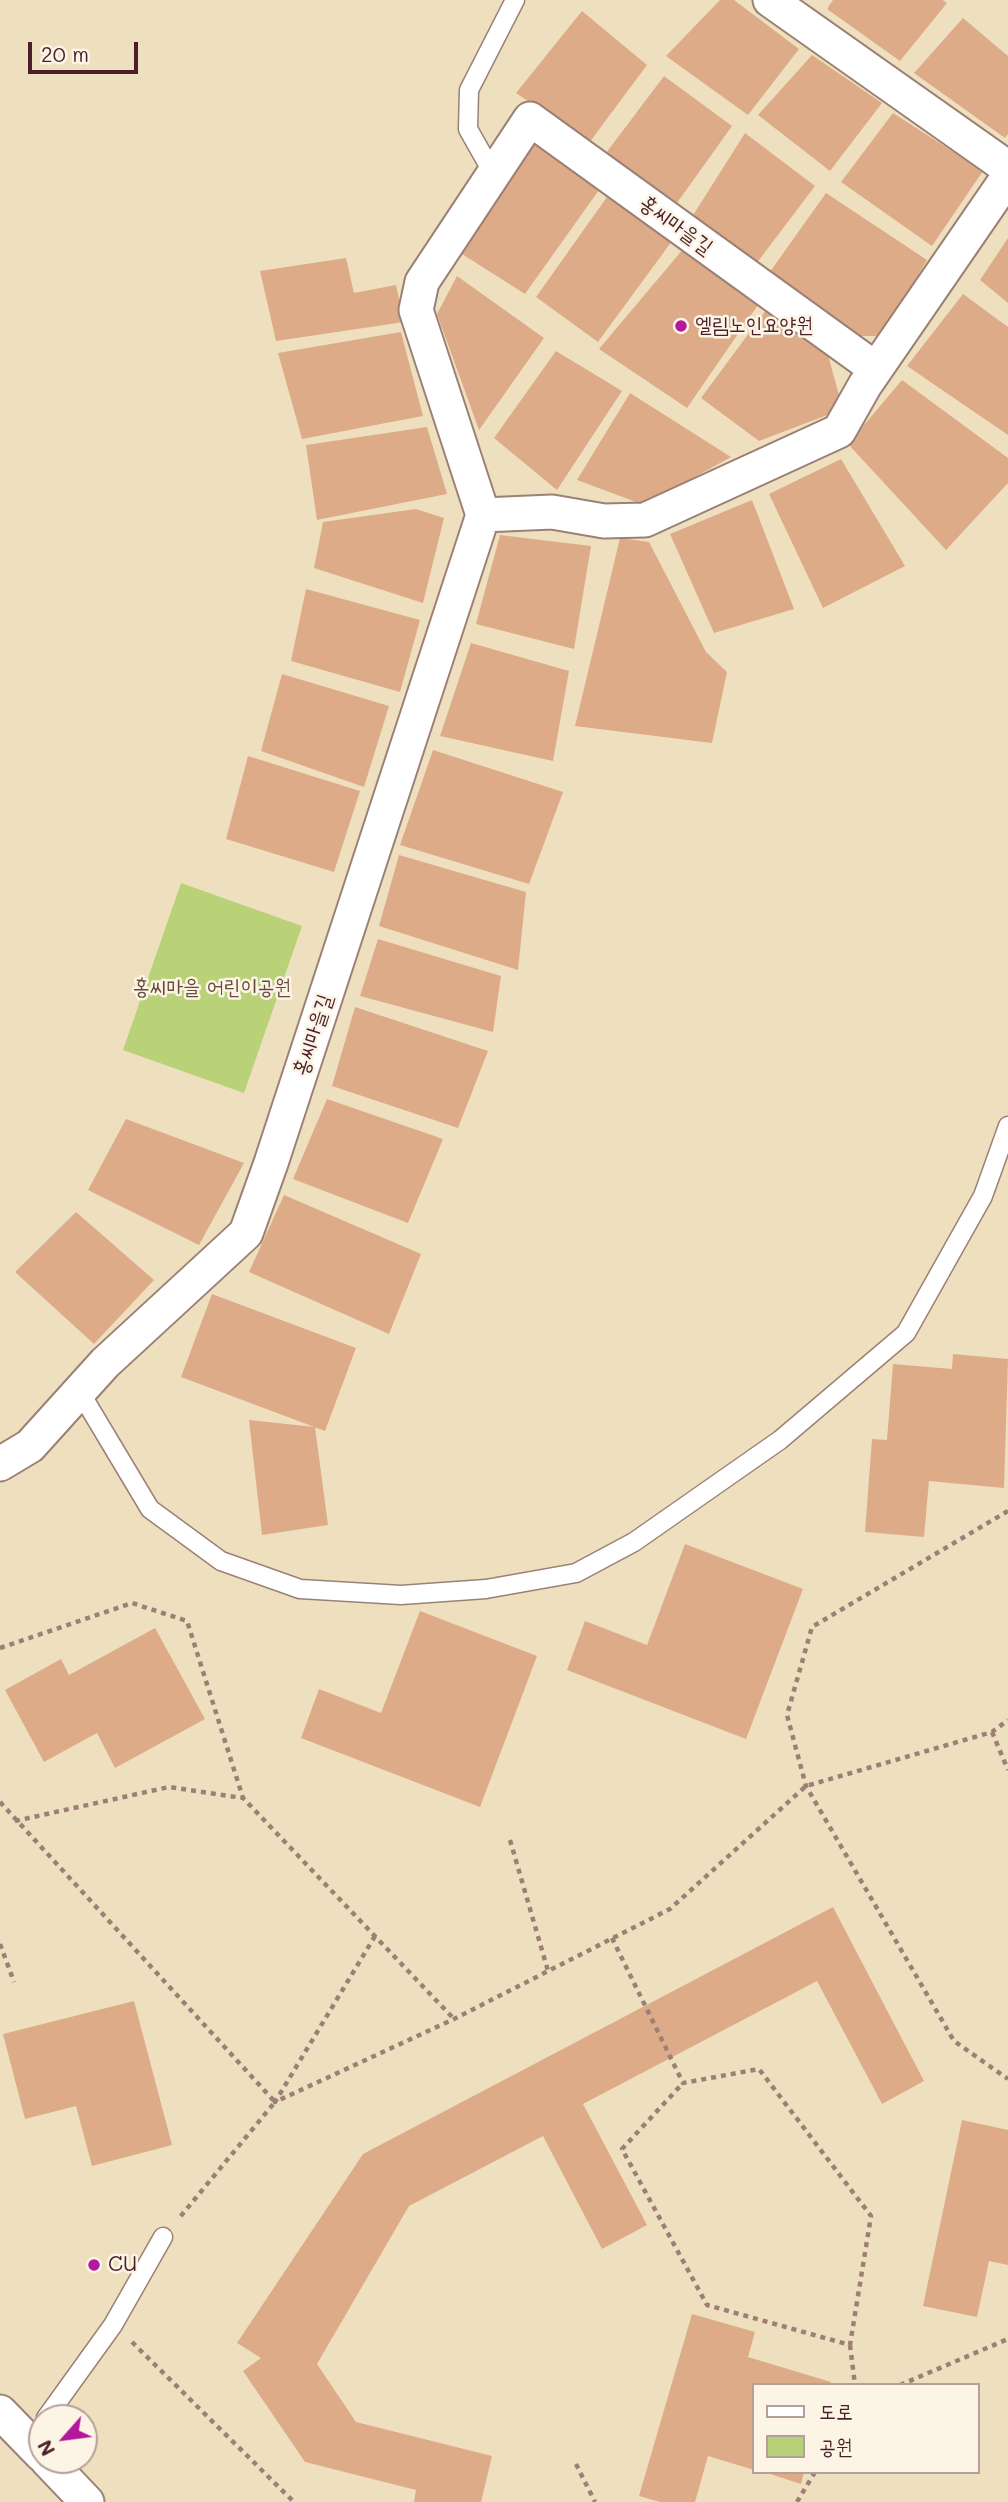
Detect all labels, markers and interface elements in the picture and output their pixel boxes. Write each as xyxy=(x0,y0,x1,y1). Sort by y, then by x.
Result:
scale bar xyxy=(32,28,142,72)
text: 20 m xyxy=(41,40,89,67)
street label: 홍씨마을길 xyxy=(634,190,718,260)
place label: 엘림노인요양원 xyxy=(695,313,813,339)
marker: 엘림노인요양원 xyxy=(673,318,689,334)
park label: 홍씨마을 어린이공원 xyxy=(133,975,291,1001)
street label: 홍씨마을길 xyxy=(288,991,338,1079)
place label: CU xyxy=(108,2252,137,2278)
marker: CU xyxy=(86,2257,102,2273)
legend xyxy=(752,2383,980,2474)
text: 도로 xyxy=(819,2397,853,2424)
north arrow xyxy=(28,2404,98,2474)
text: 공원 xyxy=(819,2432,853,2459)
text: N xyxy=(31,2436,60,2460)

